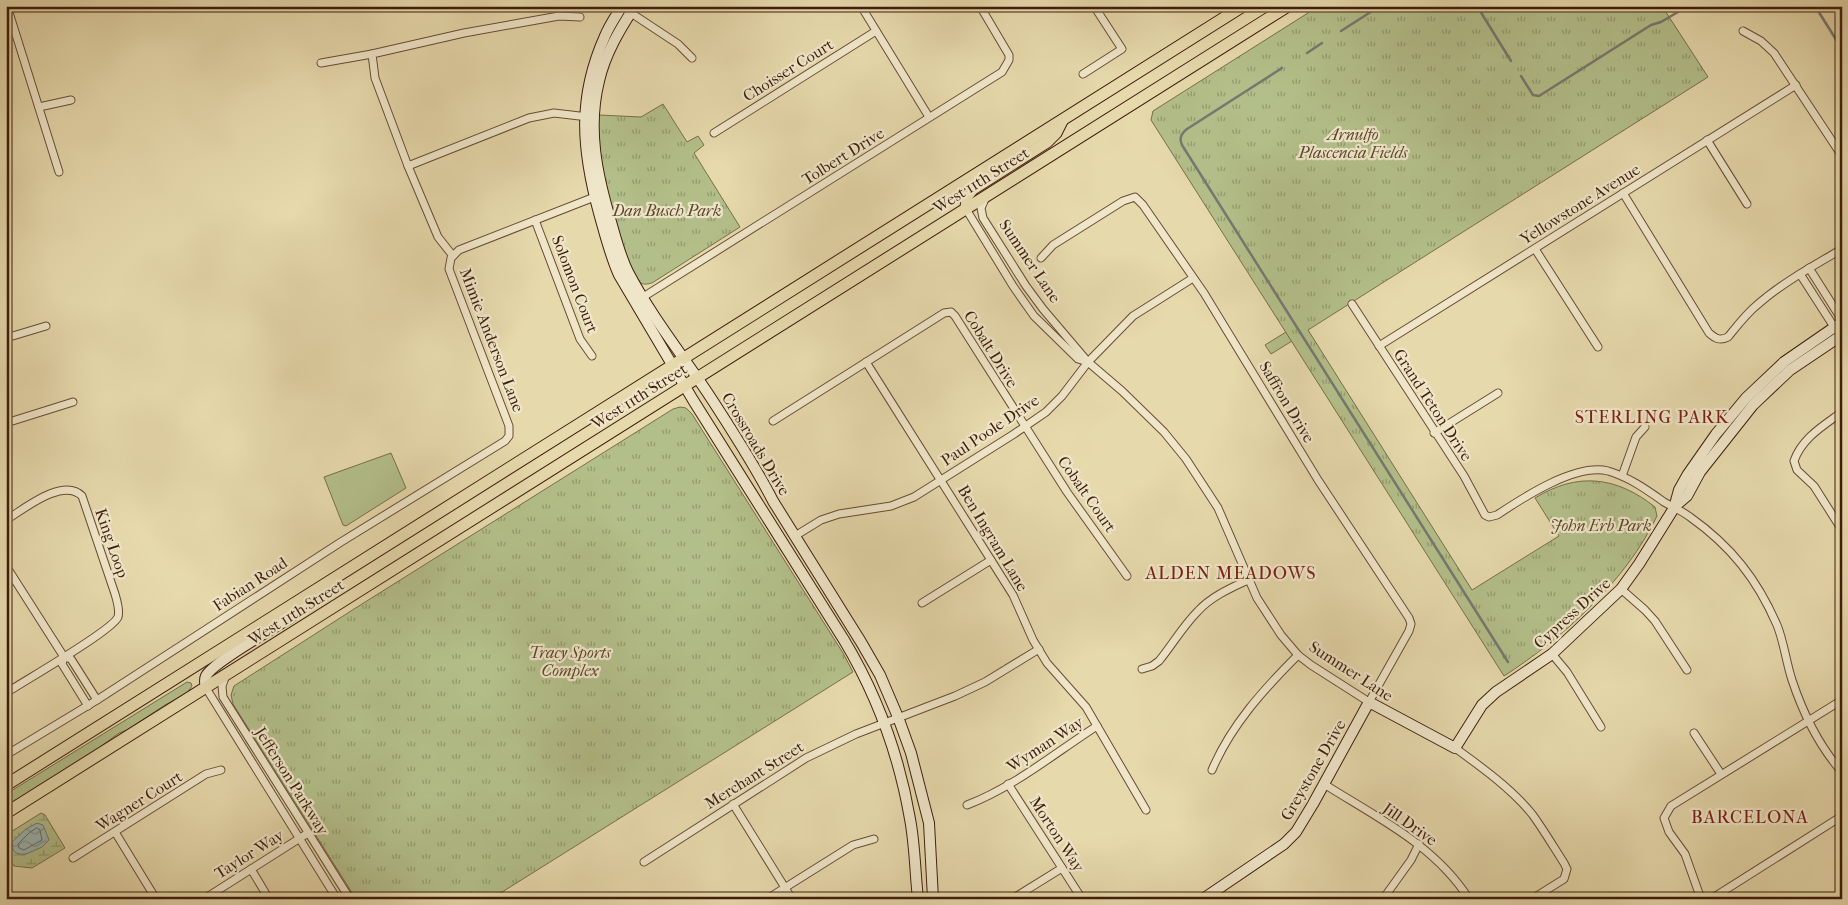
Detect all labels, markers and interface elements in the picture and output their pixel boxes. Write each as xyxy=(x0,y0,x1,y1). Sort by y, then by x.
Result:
street label: Choisser Court xyxy=(739,35,837,105)
street label: Tolbert Drive xyxy=(799,123,888,189)
park label: Arnulfo Plascencia Fields xyxy=(1298,125,1408,162)
street label: West 11th Street xyxy=(929,143,1033,218)
street label: Yellowstone Avenue xyxy=(1516,159,1643,249)
park label: Dan Busch Park xyxy=(612,201,721,220)
street label: Summer Lane xyxy=(995,216,1065,306)
street label: Solomon Court xyxy=(548,233,602,336)
street label: Mimie Anderson Lane xyxy=(456,265,528,415)
street label: Cobalt Drive xyxy=(960,307,1022,391)
street label: Grand Teton Drive xyxy=(1390,345,1476,465)
street label: Saffron Drive xyxy=(1255,358,1319,446)
street label: West 11th Street xyxy=(587,359,691,434)
street label: Crossroads Drive xyxy=(718,389,794,499)
street label: Paul Poole Drive xyxy=(937,390,1043,470)
district label: STERLING PARK xyxy=(1575,407,1729,428)
street label: Cobalt Court xyxy=(1054,452,1120,536)
street label: Ben Ingram Lane xyxy=(954,482,1032,595)
street label: King Loop xyxy=(91,506,133,581)
park label: John Erb Park xyxy=(1550,516,1652,535)
street label: Fabian Road xyxy=(209,553,291,615)
district label: ALDEN MEADOWS xyxy=(1144,563,1317,584)
street label: Cypress Drive xyxy=(1530,573,1614,652)
street label: West 11th Street xyxy=(244,575,348,650)
street label: Summer Lane xyxy=(1305,637,1397,705)
park label: Tracy Sports Complex xyxy=(529,643,612,680)
street label: Wyman Way xyxy=(1002,712,1087,776)
street label: Greystone Drive xyxy=(1276,716,1350,824)
street label: Jefferson Parkway xyxy=(250,722,333,839)
street label: Merchant Street xyxy=(701,737,807,813)
street label: Wagner Court xyxy=(91,767,186,836)
street label: Morton Way xyxy=(1026,793,1089,876)
street label: Jill Drive xyxy=(1378,797,1441,850)
district label: BARCELONA xyxy=(1691,807,1809,828)
street label: Taylor Way xyxy=(211,825,287,883)

